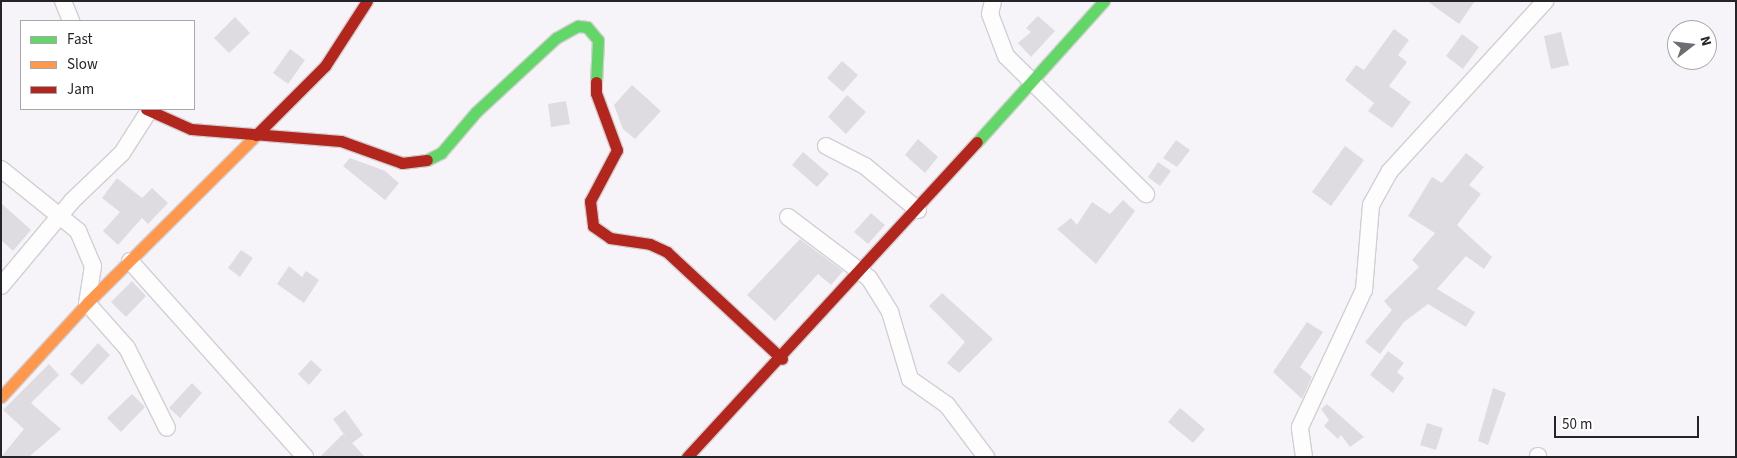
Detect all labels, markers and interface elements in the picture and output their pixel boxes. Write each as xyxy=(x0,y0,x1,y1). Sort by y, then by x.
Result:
legend xyxy=(20,20,195,110)
north arrow xyxy=(1667,20,1717,70)
text: Fast xyxy=(67,29,93,50)
text: N xyxy=(1695,34,1716,48)
text: Slow xyxy=(67,54,98,75)
text: Jam xyxy=(67,79,94,100)
scale bar xyxy=(1557,406,1702,438)
text: 50 m xyxy=(1562,414,1592,435)

